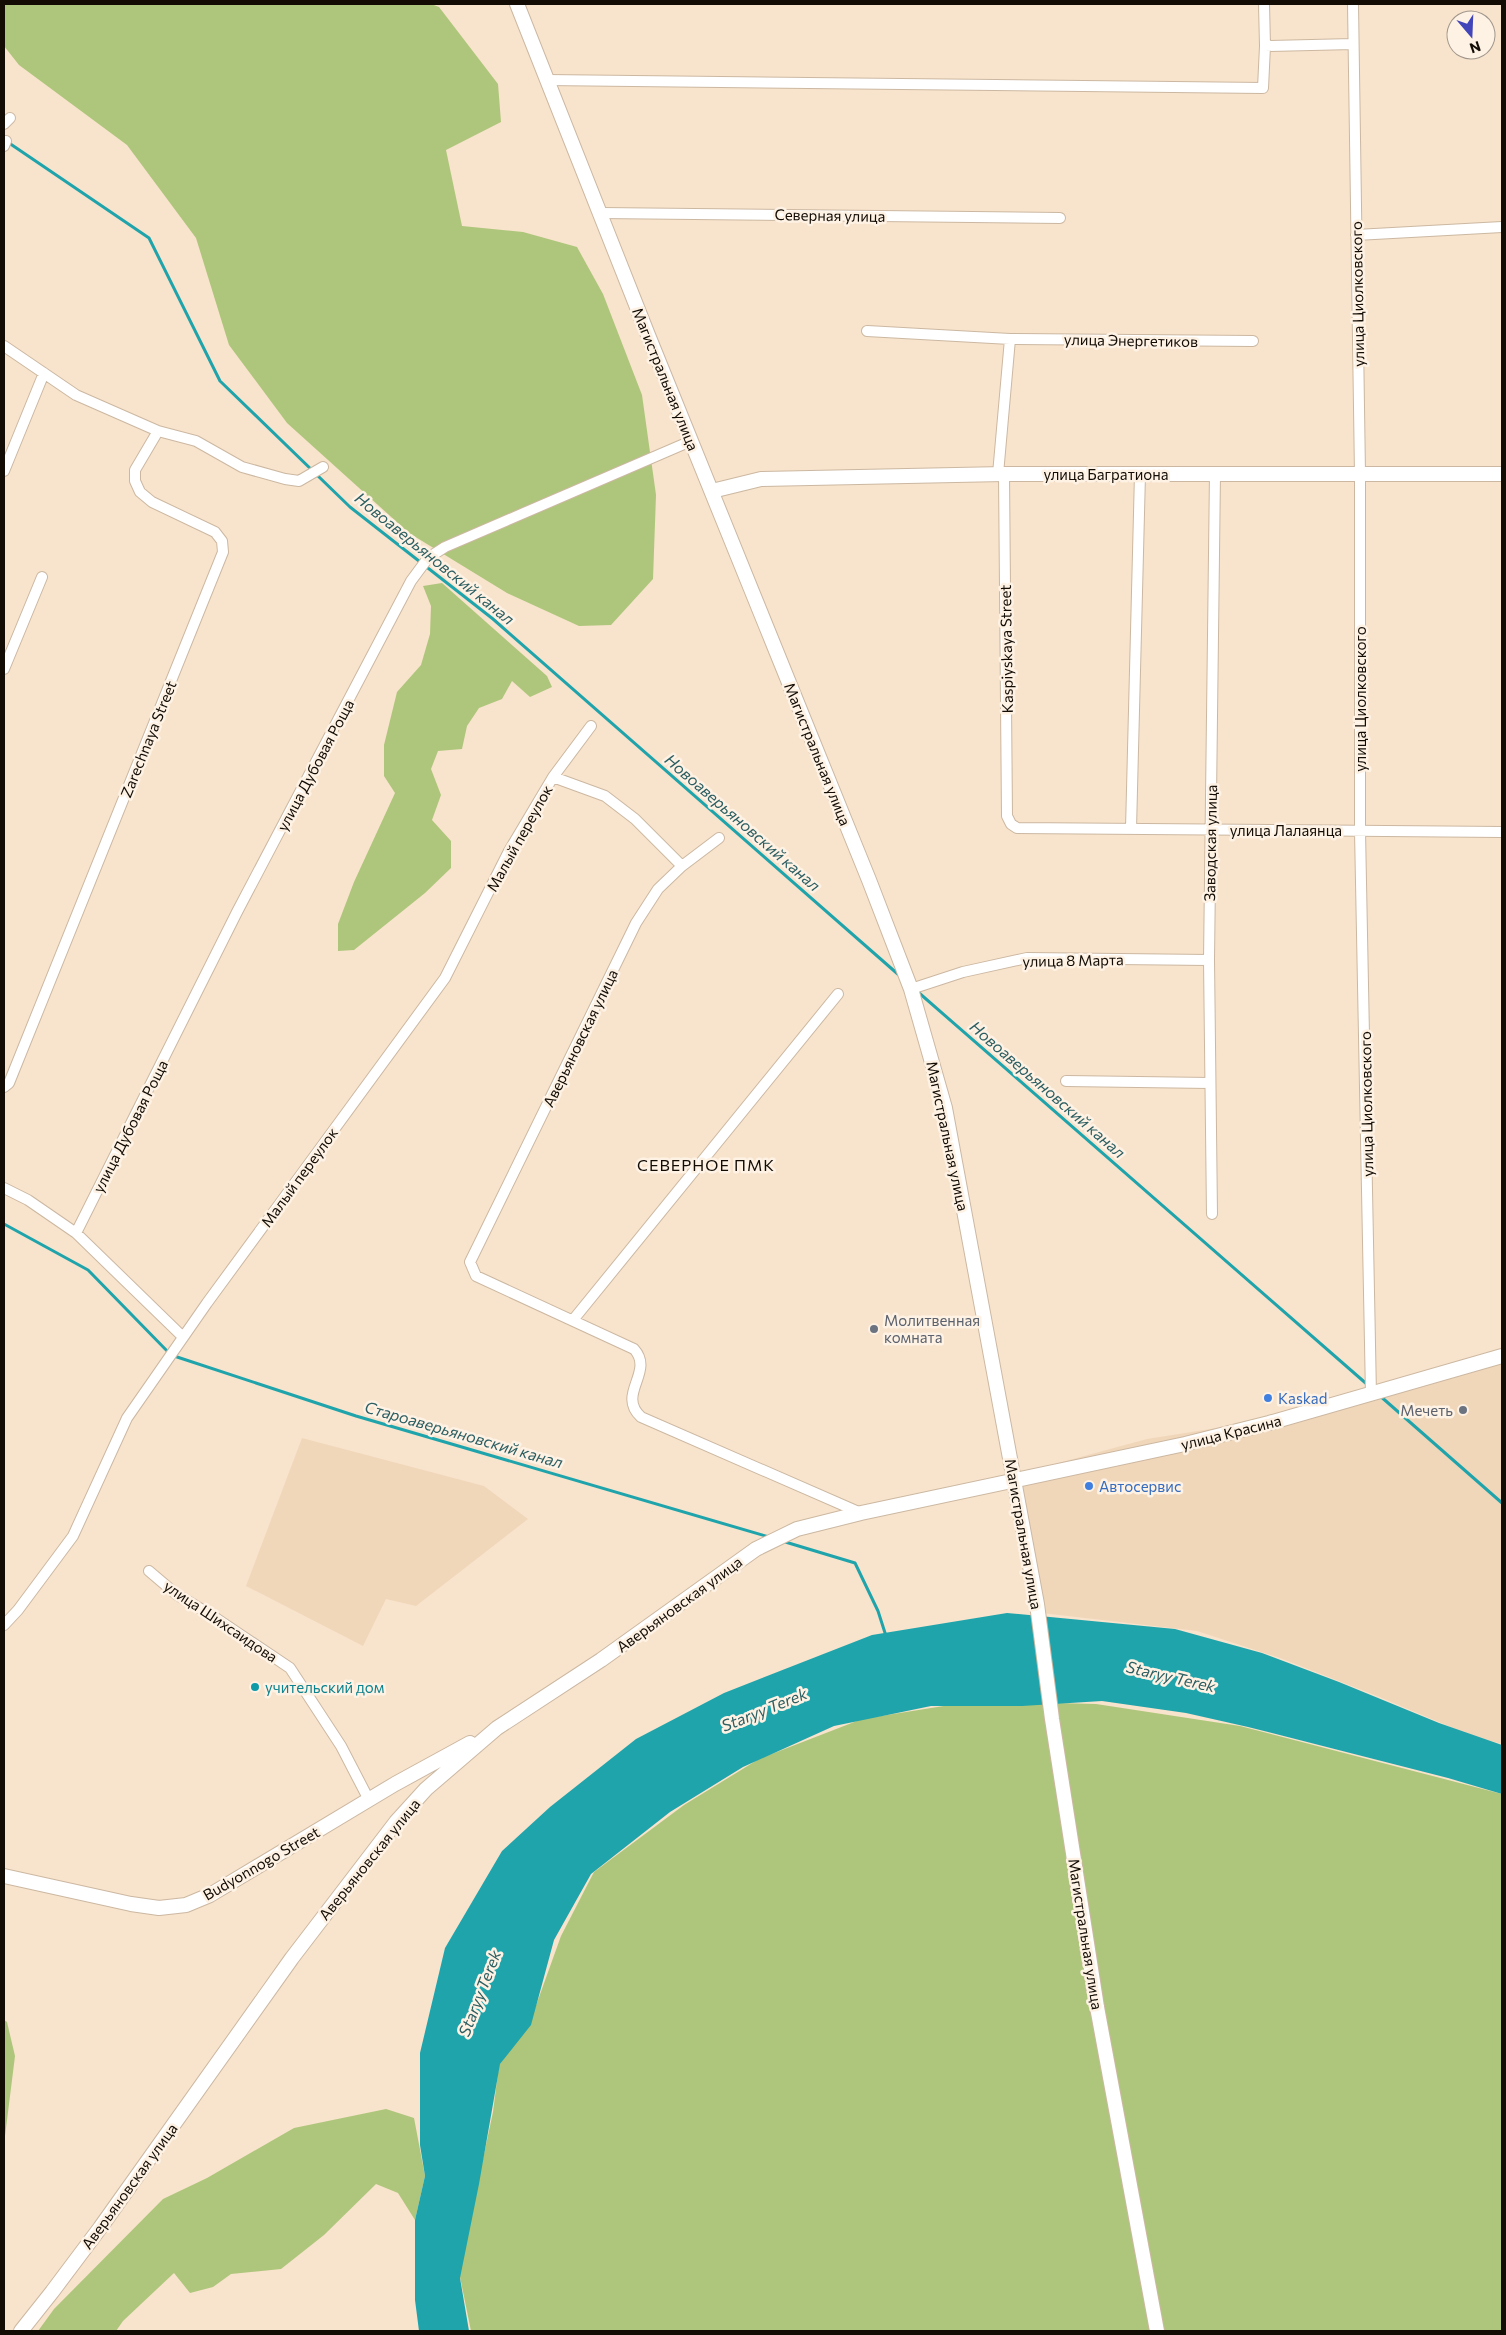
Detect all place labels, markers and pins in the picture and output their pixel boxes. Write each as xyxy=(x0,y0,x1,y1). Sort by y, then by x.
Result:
place label: Молитвенная комната xyxy=(884,1311,980,1346)
marker: Молитвенная комната xyxy=(868,1323,880,1335)
place label: Kaskad xyxy=(1278,1389,1327,1407)
marker: Kaskad xyxy=(1262,1392,1274,1404)
place label: Мечеть xyxy=(1400,1401,1453,1419)
marker: Мечеть xyxy=(1457,1404,1469,1416)
place label: Автосервис xyxy=(1099,1477,1181,1495)
marker: Автосервис xyxy=(1083,1480,1095,1492)
place label: учительский дом xyxy=(265,1678,384,1696)
marker: учительский дом xyxy=(249,1681,261,1693)

